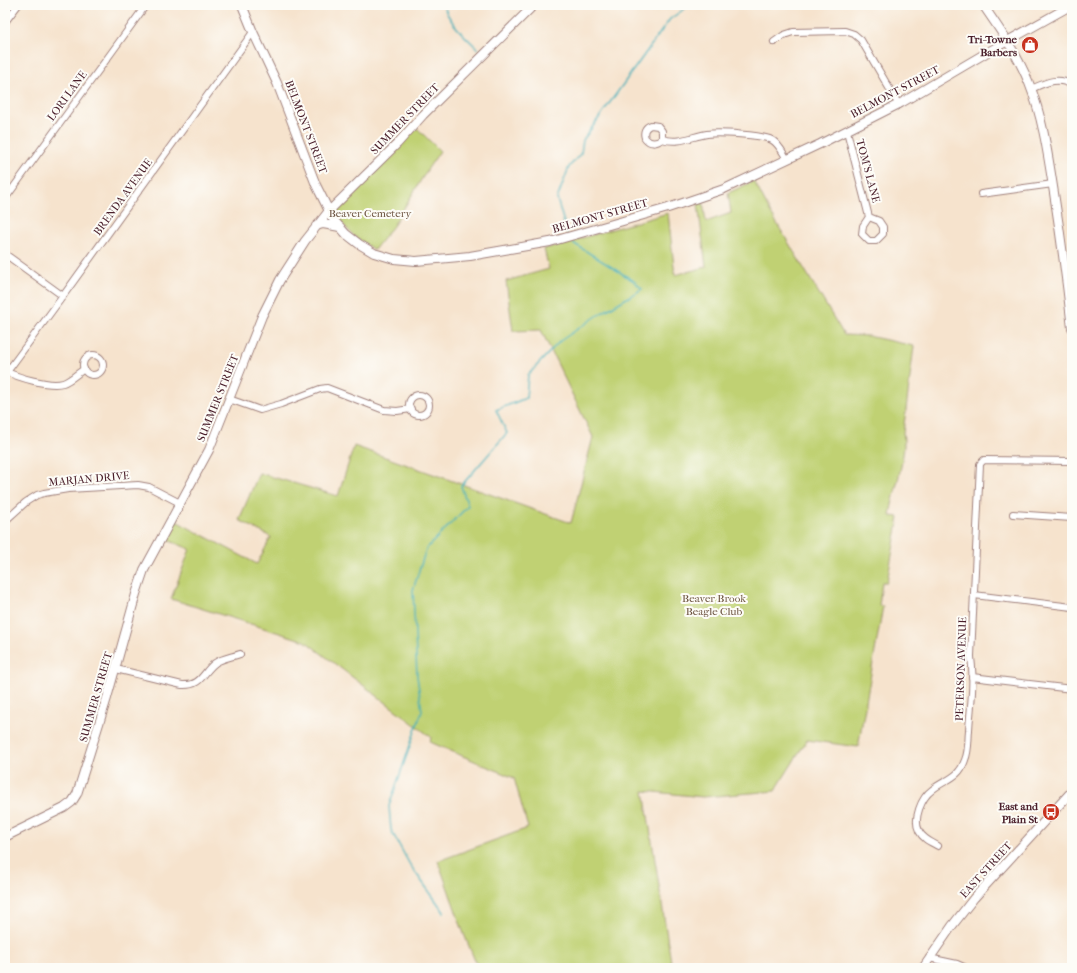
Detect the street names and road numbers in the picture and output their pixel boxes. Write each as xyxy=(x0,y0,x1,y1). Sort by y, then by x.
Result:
street label: BELMONT STREET xyxy=(848,63,942,121)
street label: LORI LANE xyxy=(44,68,90,124)
street label: BELMONT STREET xyxy=(282,78,330,176)
street label: SUMMER STREET xyxy=(368,81,442,157)
street label: TOM'S LANE xyxy=(853,138,883,205)
street label: BRENDA AVENUE xyxy=(91,156,155,238)
street label: BELMONT STREET xyxy=(551,196,650,236)
street label: SUMMER STREET xyxy=(194,352,242,444)
street label: MARJAN DRIVE xyxy=(48,469,130,489)
street label: PETERSON AVENUE xyxy=(953,616,969,721)
street label: SUMMER STREET xyxy=(77,650,115,744)
street label: EAST STREET xyxy=(957,839,1015,901)

